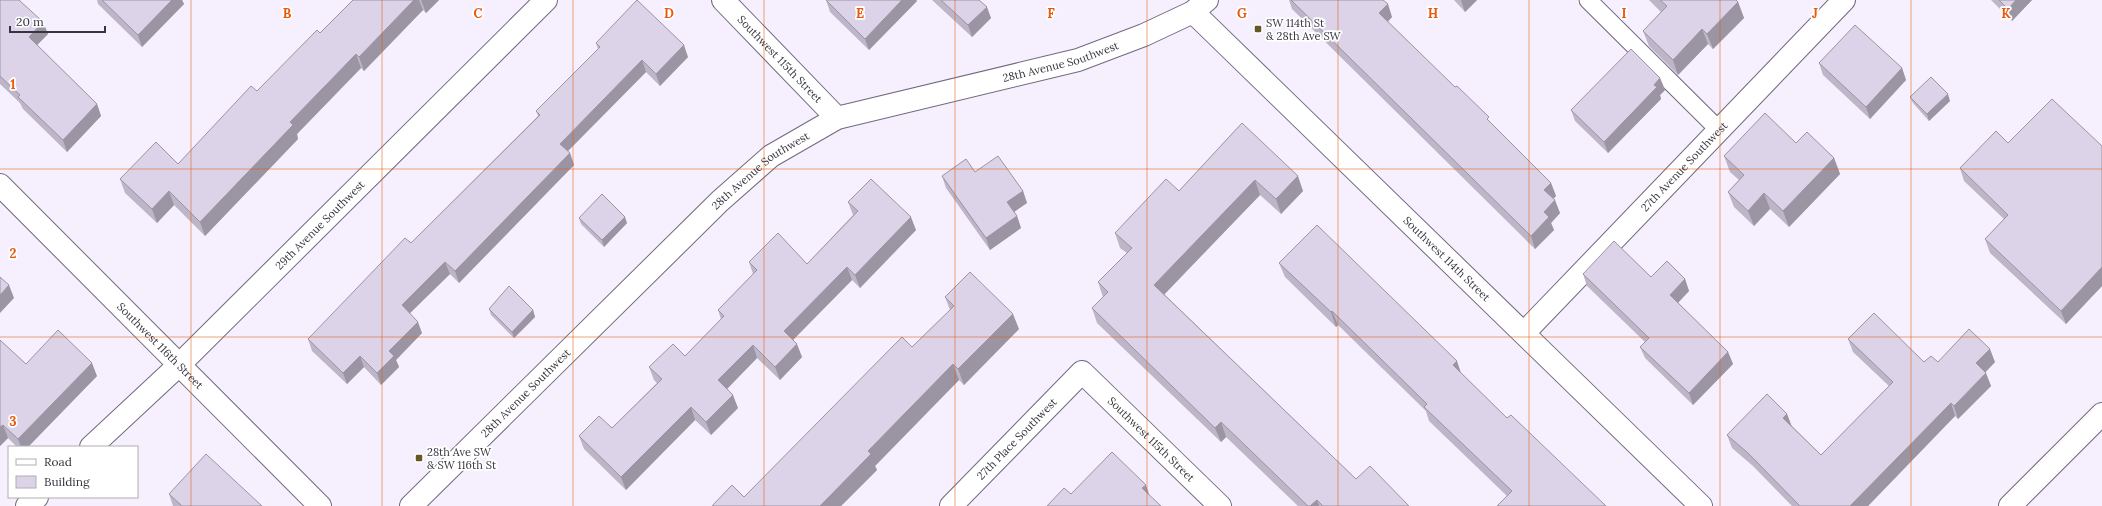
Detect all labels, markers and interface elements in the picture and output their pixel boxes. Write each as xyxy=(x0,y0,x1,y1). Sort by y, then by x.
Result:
text: B xyxy=(283,5,292,22)
text: C xyxy=(474,5,483,22)
text: D xyxy=(664,5,674,22)
text: E xyxy=(856,5,864,22)
text: F xyxy=(1047,5,1055,22)
text: G xyxy=(1237,5,1247,22)
text: H xyxy=(1428,5,1438,22)
text: I xyxy=(1621,5,1627,22)
text: J xyxy=(1812,5,1818,22)
text: K xyxy=(2001,5,2011,22)
scale bar xyxy=(10,8,105,34)
street label: Southwest 115th Street xyxy=(735,12,826,106)
text: 20 m xyxy=(16,14,44,29)
place label: SW 114th St & 28th Ave SW xyxy=(1266,16,1342,43)
marker: SW 114th St & 28th Ave SW xyxy=(1253,24,1263,34)
street label: 28th Avenue Southwest xyxy=(1001,38,1121,85)
text: 1 xyxy=(10,76,16,93)
street label: 27th Avenue Southwest xyxy=(1638,118,1731,214)
street label: 28th Avenue Southwest xyxy=(708,128,812,213)
street label: 29th Avenue Southwest xyxy=(272,177,368,272)
street label: Southwest 114th Street xyxy=(1400,213,1494,305)
text: 2 xyxy=(10,245,17,262)
street label: Southwest 116th Street xyxy=(114,300,207,392)
street label: 28th Avenue Southwest xyxy=(478,345,574,440)
street label: 27th Place Southwest xyxy=(974,394,1060,483)
street label: Southwest 115th Street xyxy=(1105,394,1198,485)
text: 3 xyxy=(9,413,17,430)
place label: 28th Ave SW & SW 116th St xyxy=(427,445,497,472)
legend xyxy=(8,446,138,498)
marker: 28th Ave SW & SW 116th St xyxy=(414,453,424,463)
text: Road xyxy=(44,454,72,469)
text: Building xyxy=(44,474,90,489)

